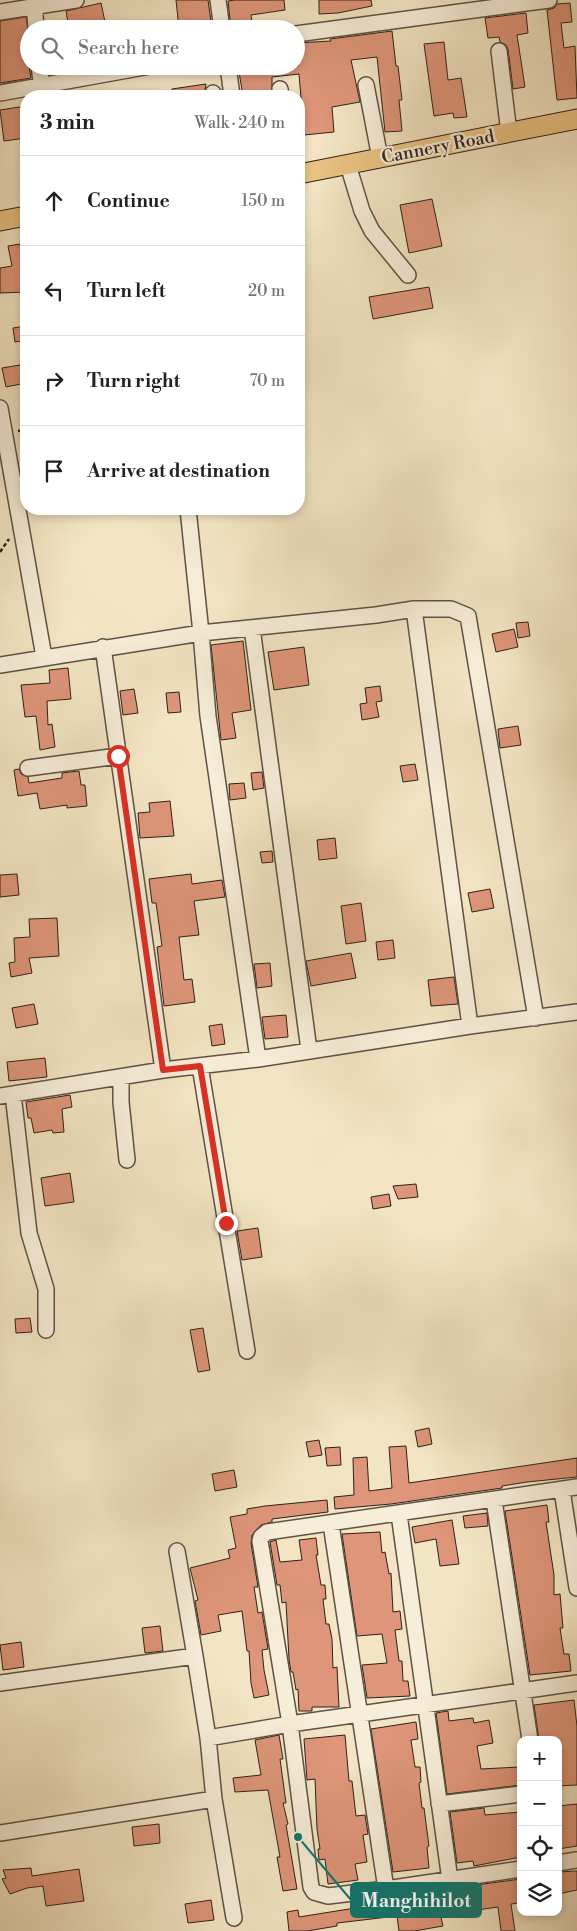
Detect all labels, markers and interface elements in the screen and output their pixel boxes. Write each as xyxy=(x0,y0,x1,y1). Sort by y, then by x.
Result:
search box xyxy=(20,20,305,75)
icon: search xyxy=(38,34,66,62)
text: Search here xyxy=(78,36,179,60)
text: 3 min xyxy=(40,110,95,136)
text: Walk · 240 m xyxy=(194,113,285,133)
street label: Cannery Road xyxy=(380,125,497,169)
icon: ahead xyxy=(40,187,68,215)
text: Continue xyxy=(87,189,170,213)
text: 150 m xyxy=(241,191,285,211)
icon: left xyxy=(40,277,68,305)
text: Turn left xyxy=(87,279,166,303)
text: 20 m xyxy=(248,281,285,301)
icon: right xyxy=(40,367,68,395)
text: Turn right xyxy=(87,369,180,393)
text: 70 m xyxy=(249,371,285,391)
icon: arrive xyxy=(40,457,68,485)
text: Arrive at destination xyxy=(87,459,270,483)
route start xyxy=(107,745,130,768)
route end xyxy=(215,1212,238,1235)
map controls xyxy=(517,1736,562,1916)
button: + xyxy=(517,1736,562,1781)
button: − xyxy=(517,1781,562,1826)
button: locate xyxy=(517,1826,562,1871)
button: layers xyxy=(517,1871,562,1916)
callout: Manghihilot xyxy=(351,1883,481,1917)
text: Manghihilot xyxy=(361,1889,471,1913)

